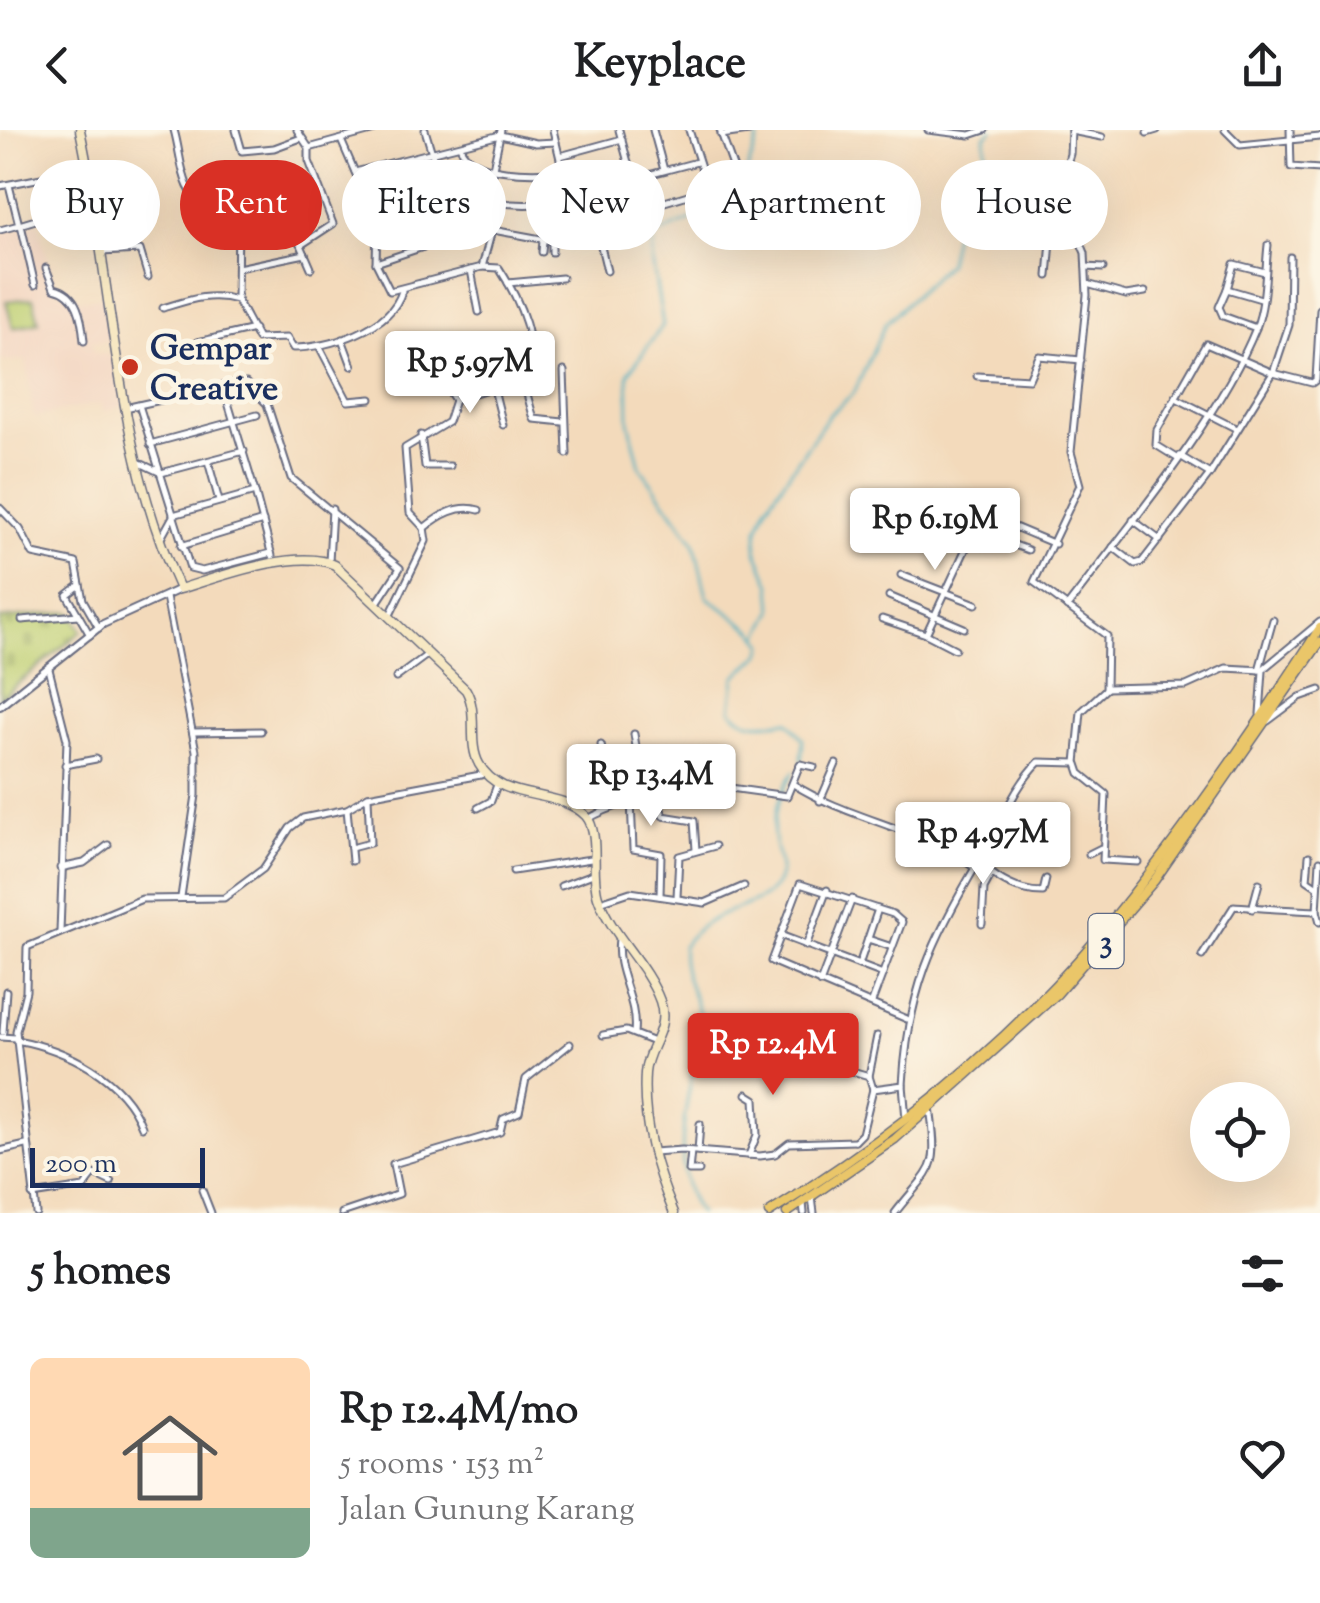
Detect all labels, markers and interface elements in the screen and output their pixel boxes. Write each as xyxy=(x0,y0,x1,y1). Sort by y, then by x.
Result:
text: Keyplace xyxy=(574,33,746,98)
icon: back xyxy=(30,38,85,93)
icon: share xyxy=(1235,38,1290,93)
chip: Buy xyxy=(30,160,160,250)
chip: Rent xyxy=(180,160,322,250)
chip: Filters xyxy=(342,160,506,250)
chip: New xyxy=(526,160,665,250)
chip: Apartment xyxy=(685,160,921,250)
chip: House xyxy=(941,160,1108,250)
place label: Gempar Creative xyxy=(150,325,278,416)
pin: Rp 5.97M xyxy=(367,331,573,416)
text: Rp 5.97M xyxy=(407,340,533,386)
marker: Gempar Creative xyxy=(119,356,141,378)
pin: Rp 6.19M xyxy=(832,488,1038,573)
text: Rp 6.19M xyxy=(872,497,998,543)
pin: Rp 13.4M xyxy=(548,744,754,829)
text: Rp 13.4M xyxy=(589,753,713,799)
pin: Rp 4.97M xyxy=(880,802,1086,887)
text: Rp 4.97M xyxy=(917,811,1049,857)
road number: 3 xyxy=(1088,914,1124,968)
pin: Rp 12.4M xyxy=(670,1013,876,1098)
text: Rp 12.4M xyxy=(710,1022,836,1068)
map controls xyxy=(1190,1082,1290,1182)
button: locate xyxy=(1190,1082,1290,1182)
scale bar xyxy=(30,1143,205,1188)
text: 200 m xyxy=(45,1145,117,1185)
text: 5 homes xyxy=(30,1243,171,1303)
icon: filters xyxy=(1235,1246,1290,1301)
text: Rp 12.4M/mo xyxy=(340,1382,578,1442)
icon: home xyxy=(110,1398,230,1518)
icon: heart xyxy=(1235,1431,1290,1486)
text: 5 rooms · 153 m² xyxy=(340,1442,544,1488)
text: Jalan Gunung Karang xyxy=(340,1488,635,1534)

